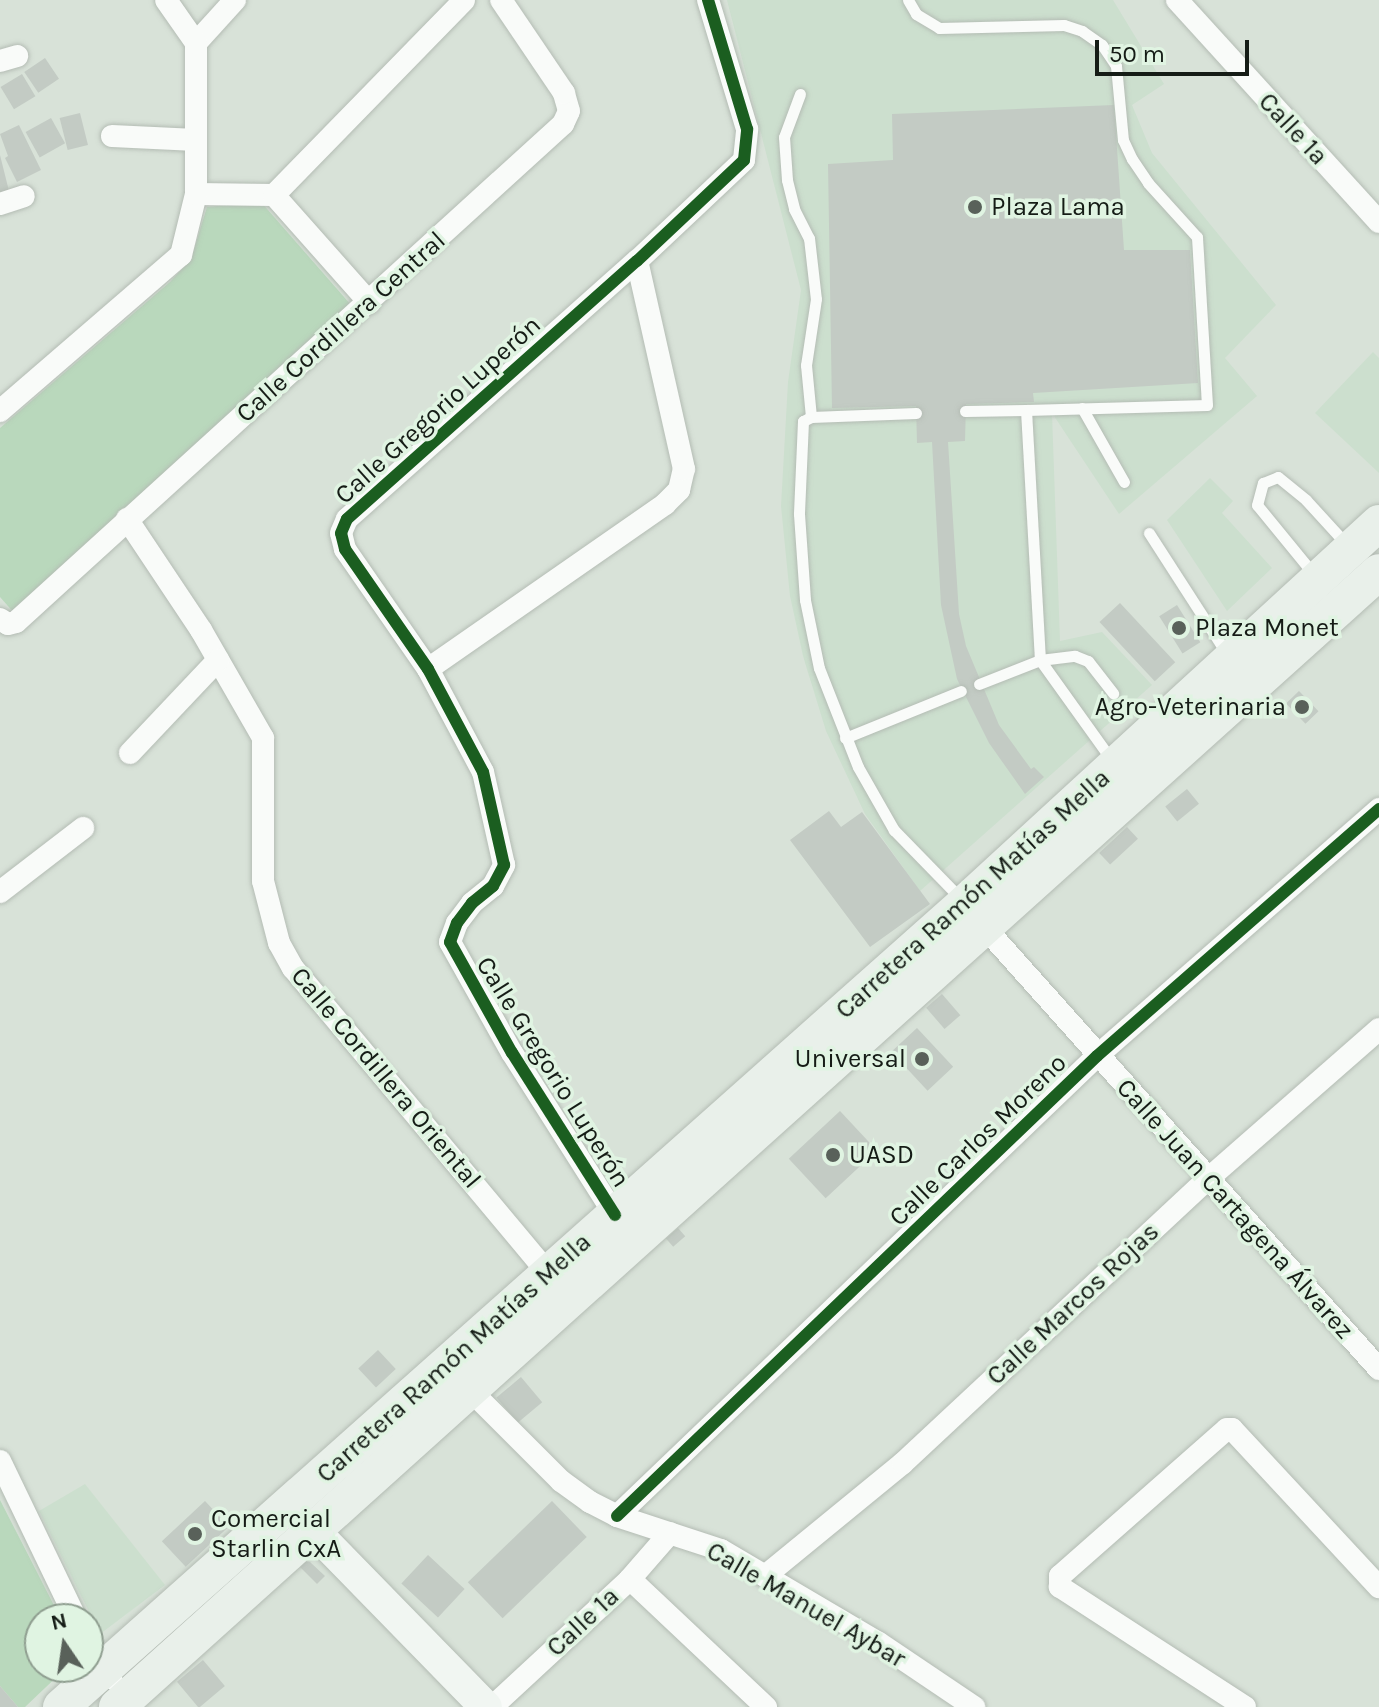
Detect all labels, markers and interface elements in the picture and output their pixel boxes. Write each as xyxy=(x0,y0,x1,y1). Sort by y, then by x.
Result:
scale bar xyxy=(1099,24,1253,74)
text: 50 m xyxy=(1109,40,1165,68)
street label: Calle 1a xyxy=(1252,86,1334,172)
place label: Plaza Lama xyxy=(991,191,1125,223)
marker: Plaza Lama xyxy=(966,198,984,216)
street label: Calle Cordillera Central xyxy=(230,225,452,429)
street label: Calle Gregorio Luperón xyxy=(329,309,547,511)
place label: Plaza Monet xyxy=(1195,612,1339,644)
marker: Plaza Monet xyxy=(1170,619,1188,637)
place label: Agro-Veterinaria xyxy=(1095,691,1286,723)
marker: Agro-Veterinaria xyxy=(1293,698,1311,716)
street label: Carretera Ramón Matías Mella xyxy=(829,763,1117,1025)
street label: Calle Gregorio Luperón xyxy=(469,951,637,1193)
street label: Calle Cordillera Oriental xyxy=(284,961,488,1195)
place label: Universal xyxy=(795,1043,906,1075)
street label: Calle Carlos Moreno xyxy=(883,1047,1073,1233)
marker: Universal xyxy=(913,1050,931,1068)
street label: Calle Juan Cartagena Álvarez xyxy=(1110,1072,1360,1346)
place label: UASD xyxy=(849,1139,914,1171)
marker: UASD xyxy=(824,1146,842,1164)
street label: Calle Marcos Rojas xyxy=(981,1216,1165,1392)
street label: Carretera Ramón Matías Mella xyxy=(310,1227,598,1489)
place label: Comercial Starlin CxA xyxy=(211,1503,341,1564)
marker: Comercial Starlin CxA xyxy=(186,1525,204,1543)
street label: Calle Manuel Aybar xyxy=(701,1535,911,1675)
street label: Calle 1a xyxy=(540,1581,626,1663)
north arrow xyxy=(24,1603,104,1683)
text: N xyxy=(48,1607,70,1636)

